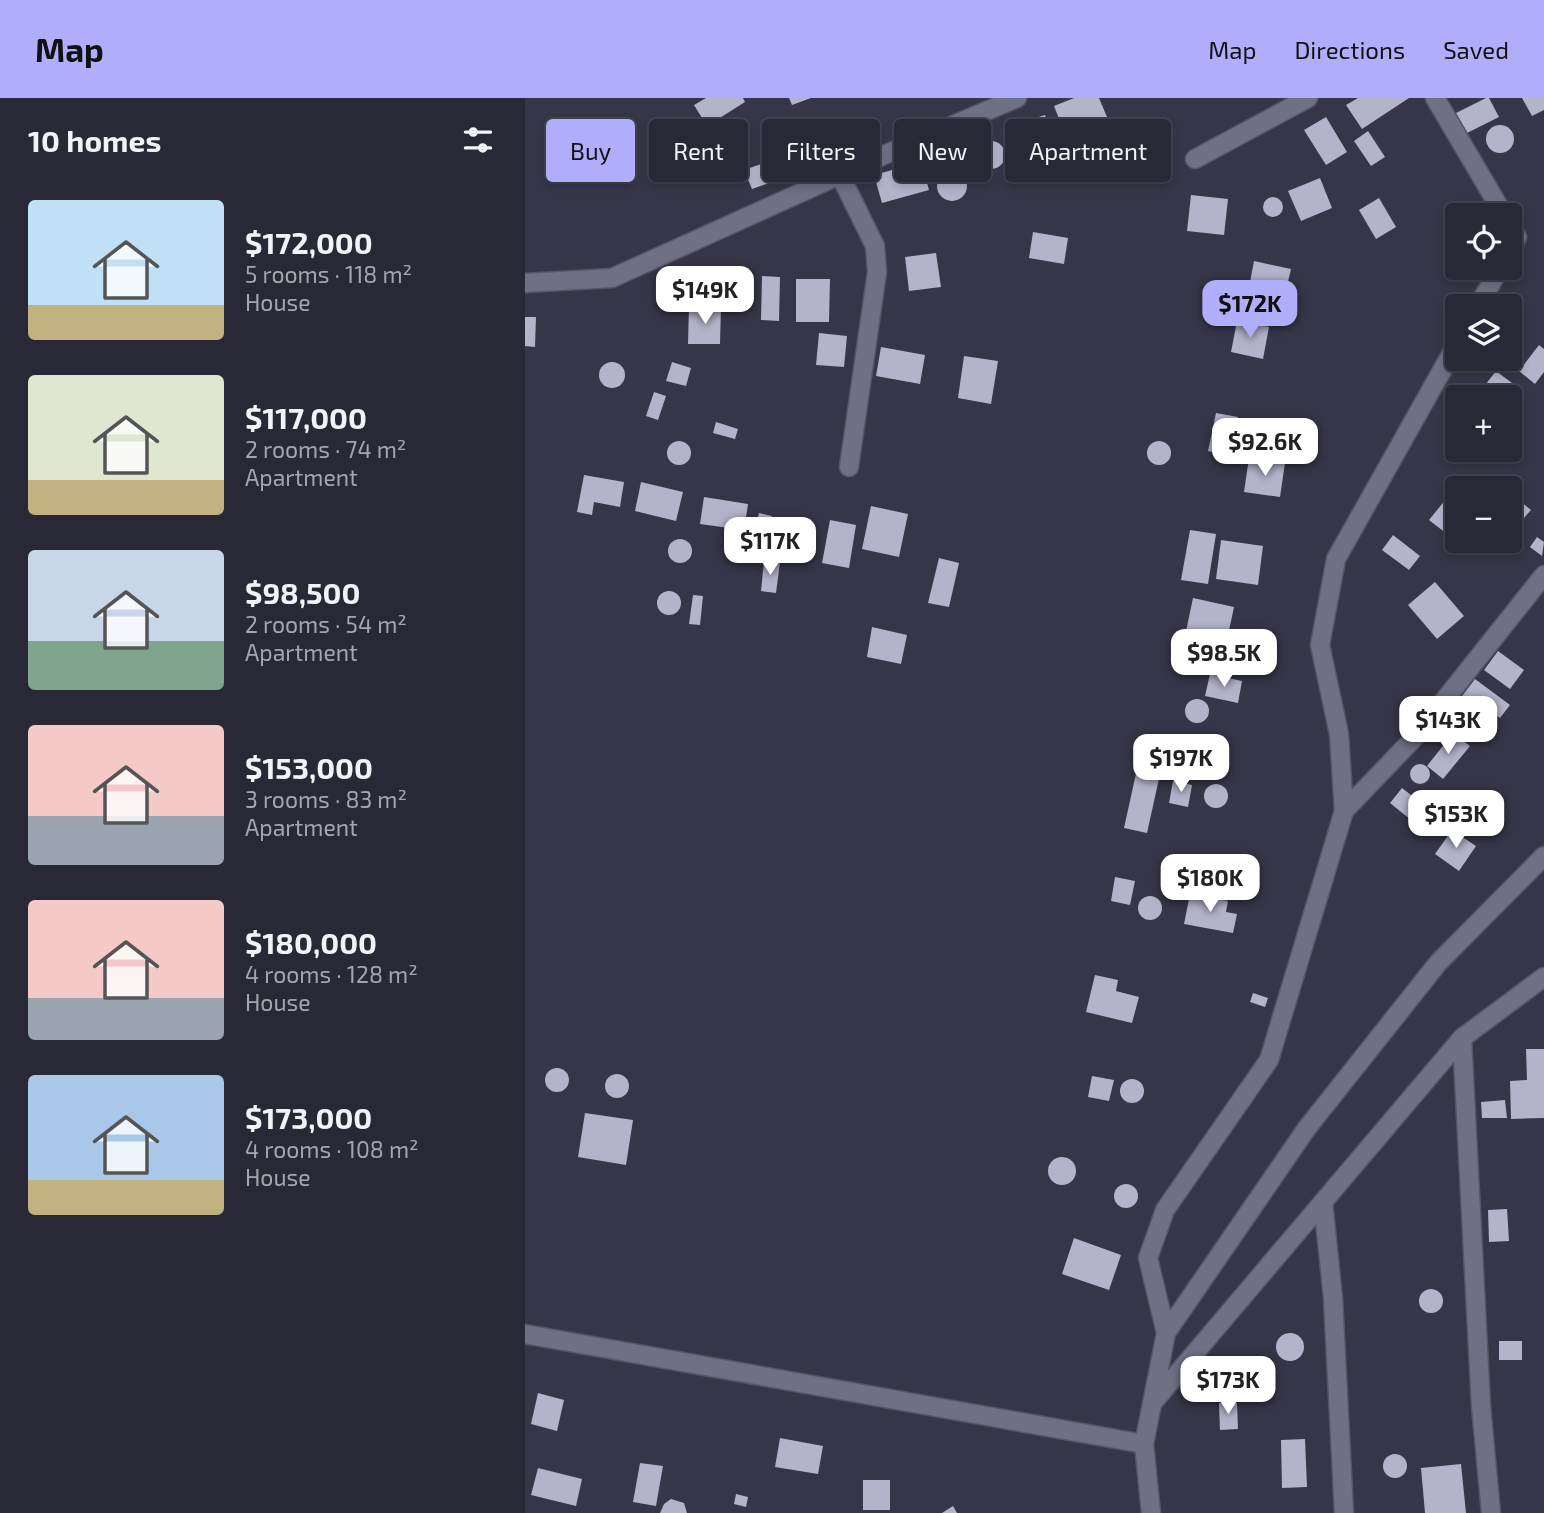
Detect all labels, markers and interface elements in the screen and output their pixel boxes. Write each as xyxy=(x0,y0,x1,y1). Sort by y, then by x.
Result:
text: Map xyxy=(35,29,104,69)
text: Map xyxy=(1208,35,1256,64)
text: Directions xyxy=(1294,35,1405,64)
text: Saved xyxy=(1443,35,1509,64)
chip: Buy xyxy=(546,119,635,182)
chip: Rent xyxy=(649,119,748,182)
chip: Filters xyxy=(762,119,880,182)
chip: New xyxy=(894,119,991,182)
chip: Apartment xyxy=(1005,119,1171,182)
icon: filters xyxy=(459,121,497,159)
text: 10 homes xyxy=(28,122,161,158)
map controls xyxy=(1445,203,1522,553)
button: locate xyxy=(1445,203,1522,280)
text: $172,000 xyxy=(245,224,373,260)
icon: home xyxy=(84,228,168,312)
text: 5 rooms · 118 m² xyxy=(245,260,412,288)
pin: $149K xyxy=(656,266,754,326)
text: $149K xyxy=(672,275,738,303)
pin: $172K xyxy=(1201,280,1299,340)
text: House xyxy=(245,288,311,316)
text: $172K xyxy=(1218,289,1282,317)
button: layers xyxy=(1445,294,1522,371)
button: + xyxy=(1445,385,1522,462)
text: $117,000 xyxy=(245,399,367,435)
icon: home xyxy=(84,403,168,487)
pin: $92.6K xyxy=(1208,418,1322,478)
text: $92.6K xyxy=(1228,427,1302,455)
text: 2 rooms · 74 m² xyxy=(245,435,406,463)
text: Apartment xyxy=(245,463,358,491)
button: − xyxy=(1445,476,1522,553)
pin: $117K xyxy=(721,518,819,577)
text: $117K xyxy=(740,526,800,554)
text: $98,500 xyxy=(245,574,360,610)
icon: home xyxy=(84,578,168,662)
text: 2 rooms · 54 m² xyxy=(245,610,407,638)
pin: $98.5K xyxy=(1167,630,1281,689)
text: Apartment xyxy=(245,638,358,666)
text: $98.5K xyxy=(1187,638,1261,666)
pin: $143K xyxy=(1399,696,1497,756)
text: $143K xyxy=(1415,705,1481,733)
pin: $197K xyxy=(1132,734,1230,794)
text: $197K xyxy=(1149,743,1213,771)
text: $153,000 xyxy=(245,749,373,785)
icon: home xyxy=(84,753,168,837)
text: 3 rooms · 83 m² xyxy=(245,785,407,813)
pin: $153K xyxy=(1407,790,1505,850)
text: $153K xyxy=(1424,799,1488,827)
text: Apartment xyxy=(245,813,358,841)
pin: $180K xyxy=(1161,854,1259,914)
text: $180K xyxy=(1177,863,1243,891)
text: $180,000 xyxy=(245,924,377,960)
icon: home xyxy=(84,928,168,1012)
text: 4 rooms · 128 m² xyxy=(245,960,418,988)
text: House xyxy=(245,988,311,1016)
text: $173,000 xyxy=(245,1099,372,1135)
icon: home xyxy=(84,1103,168,1187)
text: 4 rooms · 108 m² xyxy=(245,1135,419,1163)
text: House xyxy=(245,1163,311,1191)
pin: $173K xyxy=(1179,1356,1277,1416)
text: $173K xyxy=(1196,1365,1260,1393)

